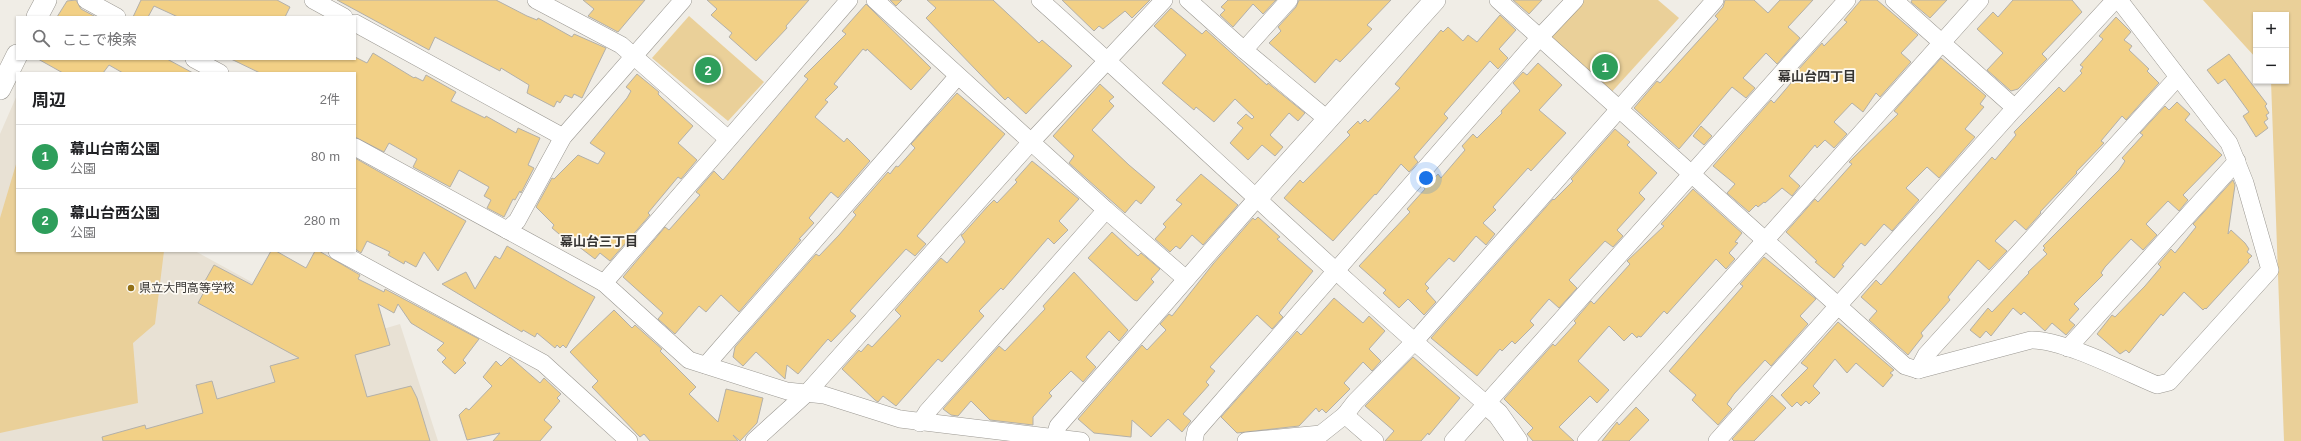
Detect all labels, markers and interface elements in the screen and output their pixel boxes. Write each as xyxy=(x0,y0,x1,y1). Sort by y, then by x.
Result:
map controls xyxy=(2253,12,2289,84)
button: + xyxy=(2253,12,2289,48)
search box xyxy=(16,16,356,60)
icon: search xyxy=(30,27,52,49)
text: ここで検索 xyxy=(62,31,137,48)
button: − xyxy=(2253,48,2289,84)
pin: 1 xyxy=(1592,52,1618,82)
pin: 2 xyxy=(695,55,721,85)
district label: 幕山台四丁目 xyxy=(1778,69,1856,84)
text: 周辺 xyxy=(32,91,66,110)
text: 2件 xyxy=(320,92,340,107)
text: 幕山台南公園 xyxy=(70,140,160,157)
text: 1 xyxy=(41,149,49,164)
text: 80 m xyxy=(311,149,340,164)
text: 公園 xyxy=(70,161,96,176)
your location xyxy=(1416,168,1436,188)
text: 幕山台西公園 xyxy=(70,204,160,221)
text: 2 xyxy=(41,213,49,228)
text: 280 m xyxy=(304,213,340,228)
text: 公園 xyxy=(70,225,96,240)
district label: 幕山台三丁目 xyxy=(560,234,638,249)
place label: 県立大門高等学校 xyxy=(139,281,235,295)
marker: 県立大門高等学校 xyxy=(126,283,136,293)

